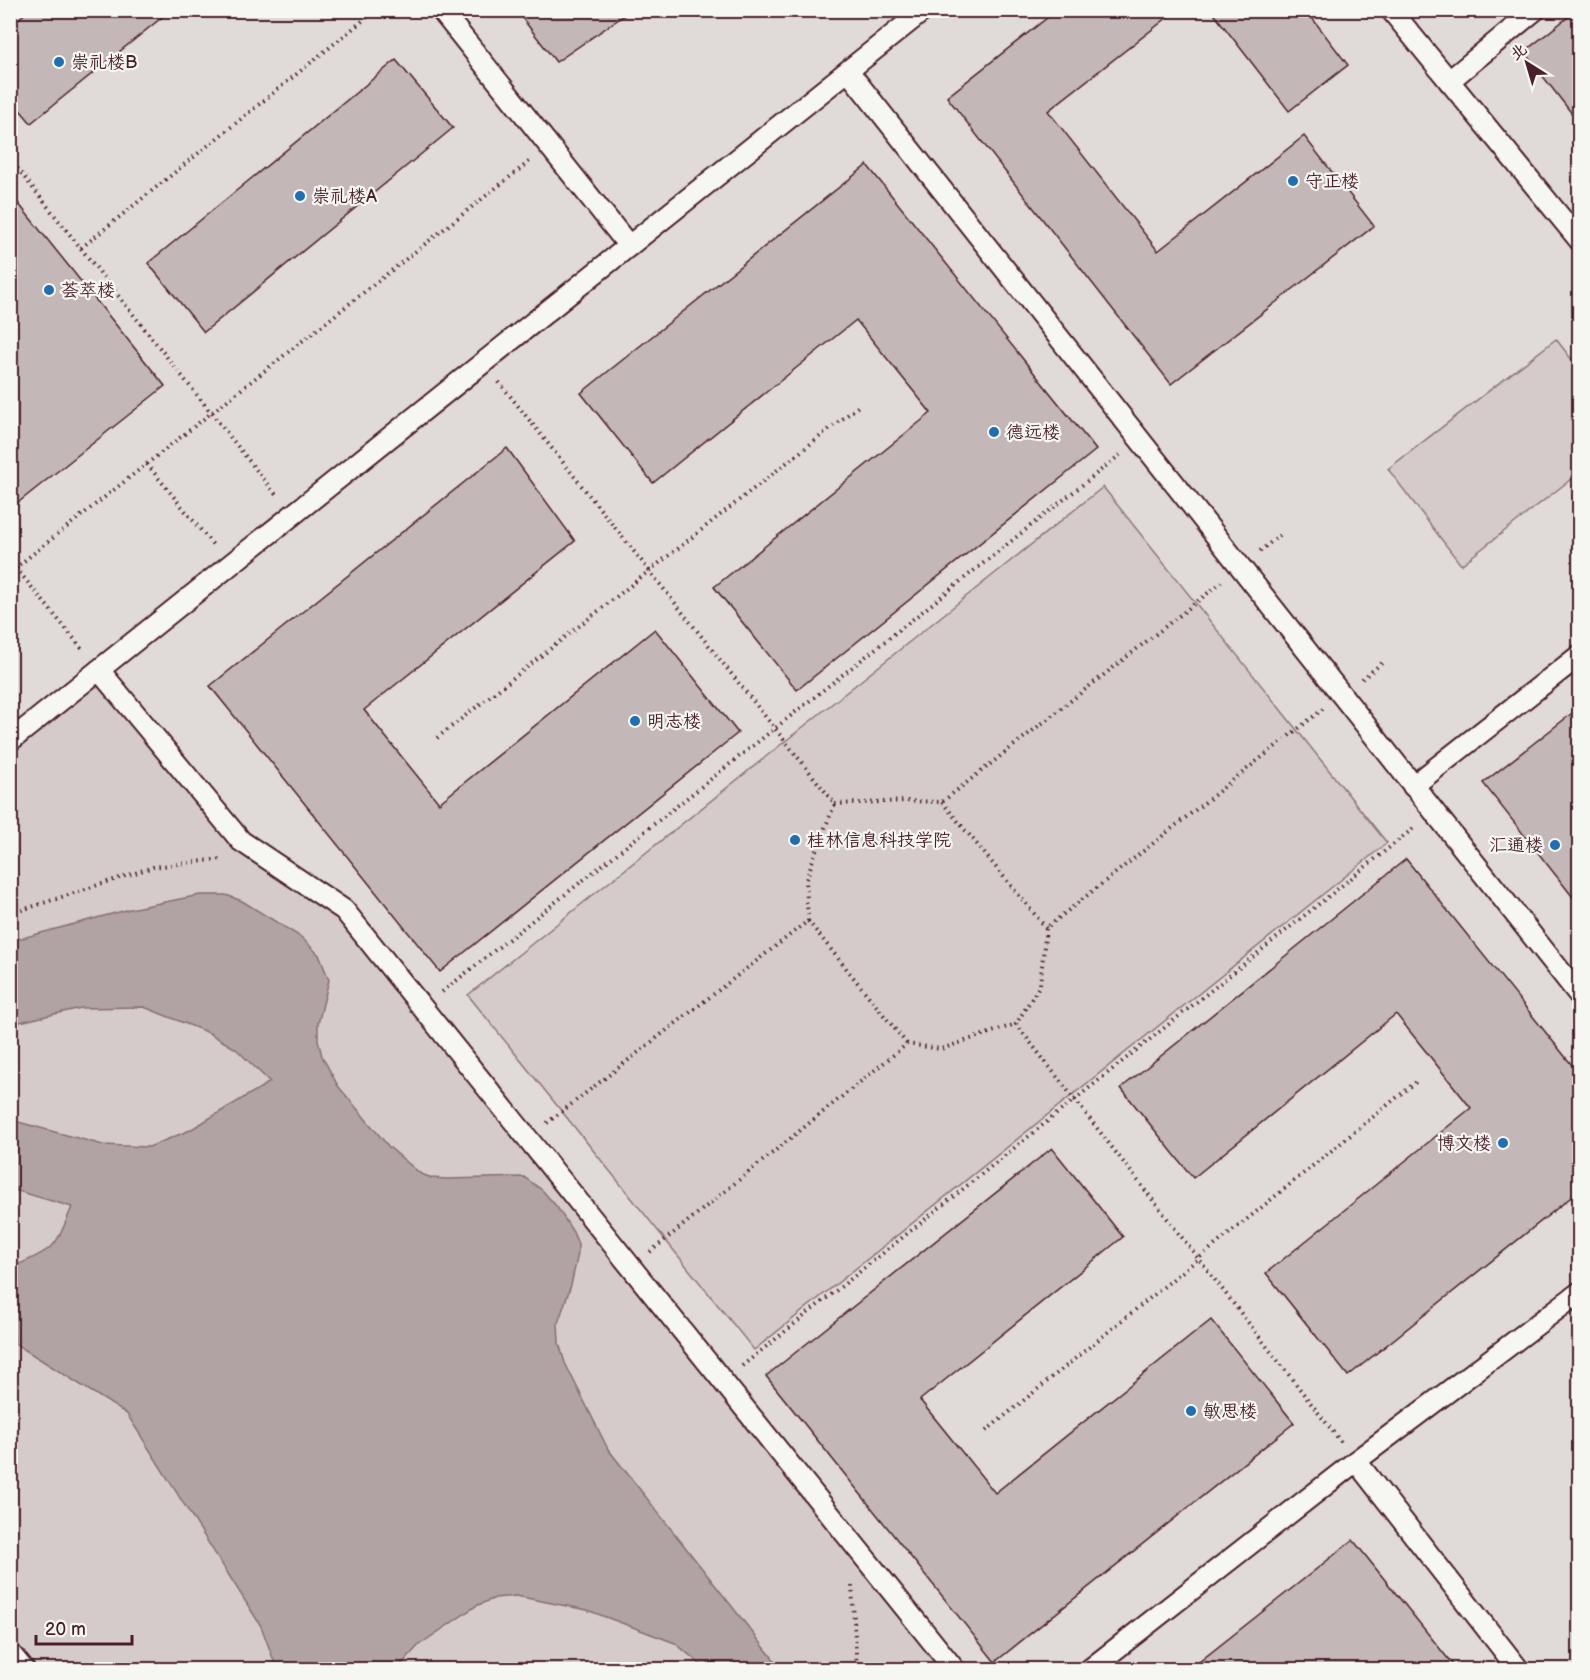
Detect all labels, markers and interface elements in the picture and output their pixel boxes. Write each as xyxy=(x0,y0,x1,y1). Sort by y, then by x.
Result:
north arrow xyxy=(1497,33,1557,93)
text: 北 xyxy=(1507,40,1531,65)
place label: 崇礼楼B xyxy=(71,52,137,73)
marker: 崇礼楼B xyxy=(52,55,66,69)
place label: 守正楼 xyxy=(1305,171,1359,192)
marker: 守正楼 xyxy=(1286,174,1300,188)
place label: 崇礼楼A xyxy=(312,186,377,207)
marker: 崇礼楼A xyxy=(293,189,307,203)
place label: 荟萃楼 xyxy=(61,280,115,301)
marker: 荟萃楼 xyxy=(42,283,56,297)
place label: 德远楼 xyxy=(1006,422,1060,443)
marker: 德远楼 xyxy=(987,425,1001,439)
place label: 明志楼 xyxy=(647,711,701,732)
marker: 明志楼 xyxy=(628,714,642,728)
place label: 桂林信息科技学院 xyxy=(807,830,951,851)
marker: 桂林信息科技学院 xyxy=(788,833,802,847)
place label: 汇通楼 xyxy=(1489,835,1543,856)
marker: 汇通楼 xyxy=(1548,838,1562,852)
place label: 博文楼 xyxy=(1437,1133,1491,1154)
marker: 博文楼 xyxy=(1496,1136,1510,1150)
place label: 敏思楼 xyxy=(1203,1401,1257,1422)
marker: 敏思楼 xyxy=(1184,1404,1198,1418)
scale bar xyxy=(36,1608,132,1646)
text: 20 m xyxy=(45,1619,86,1640)

